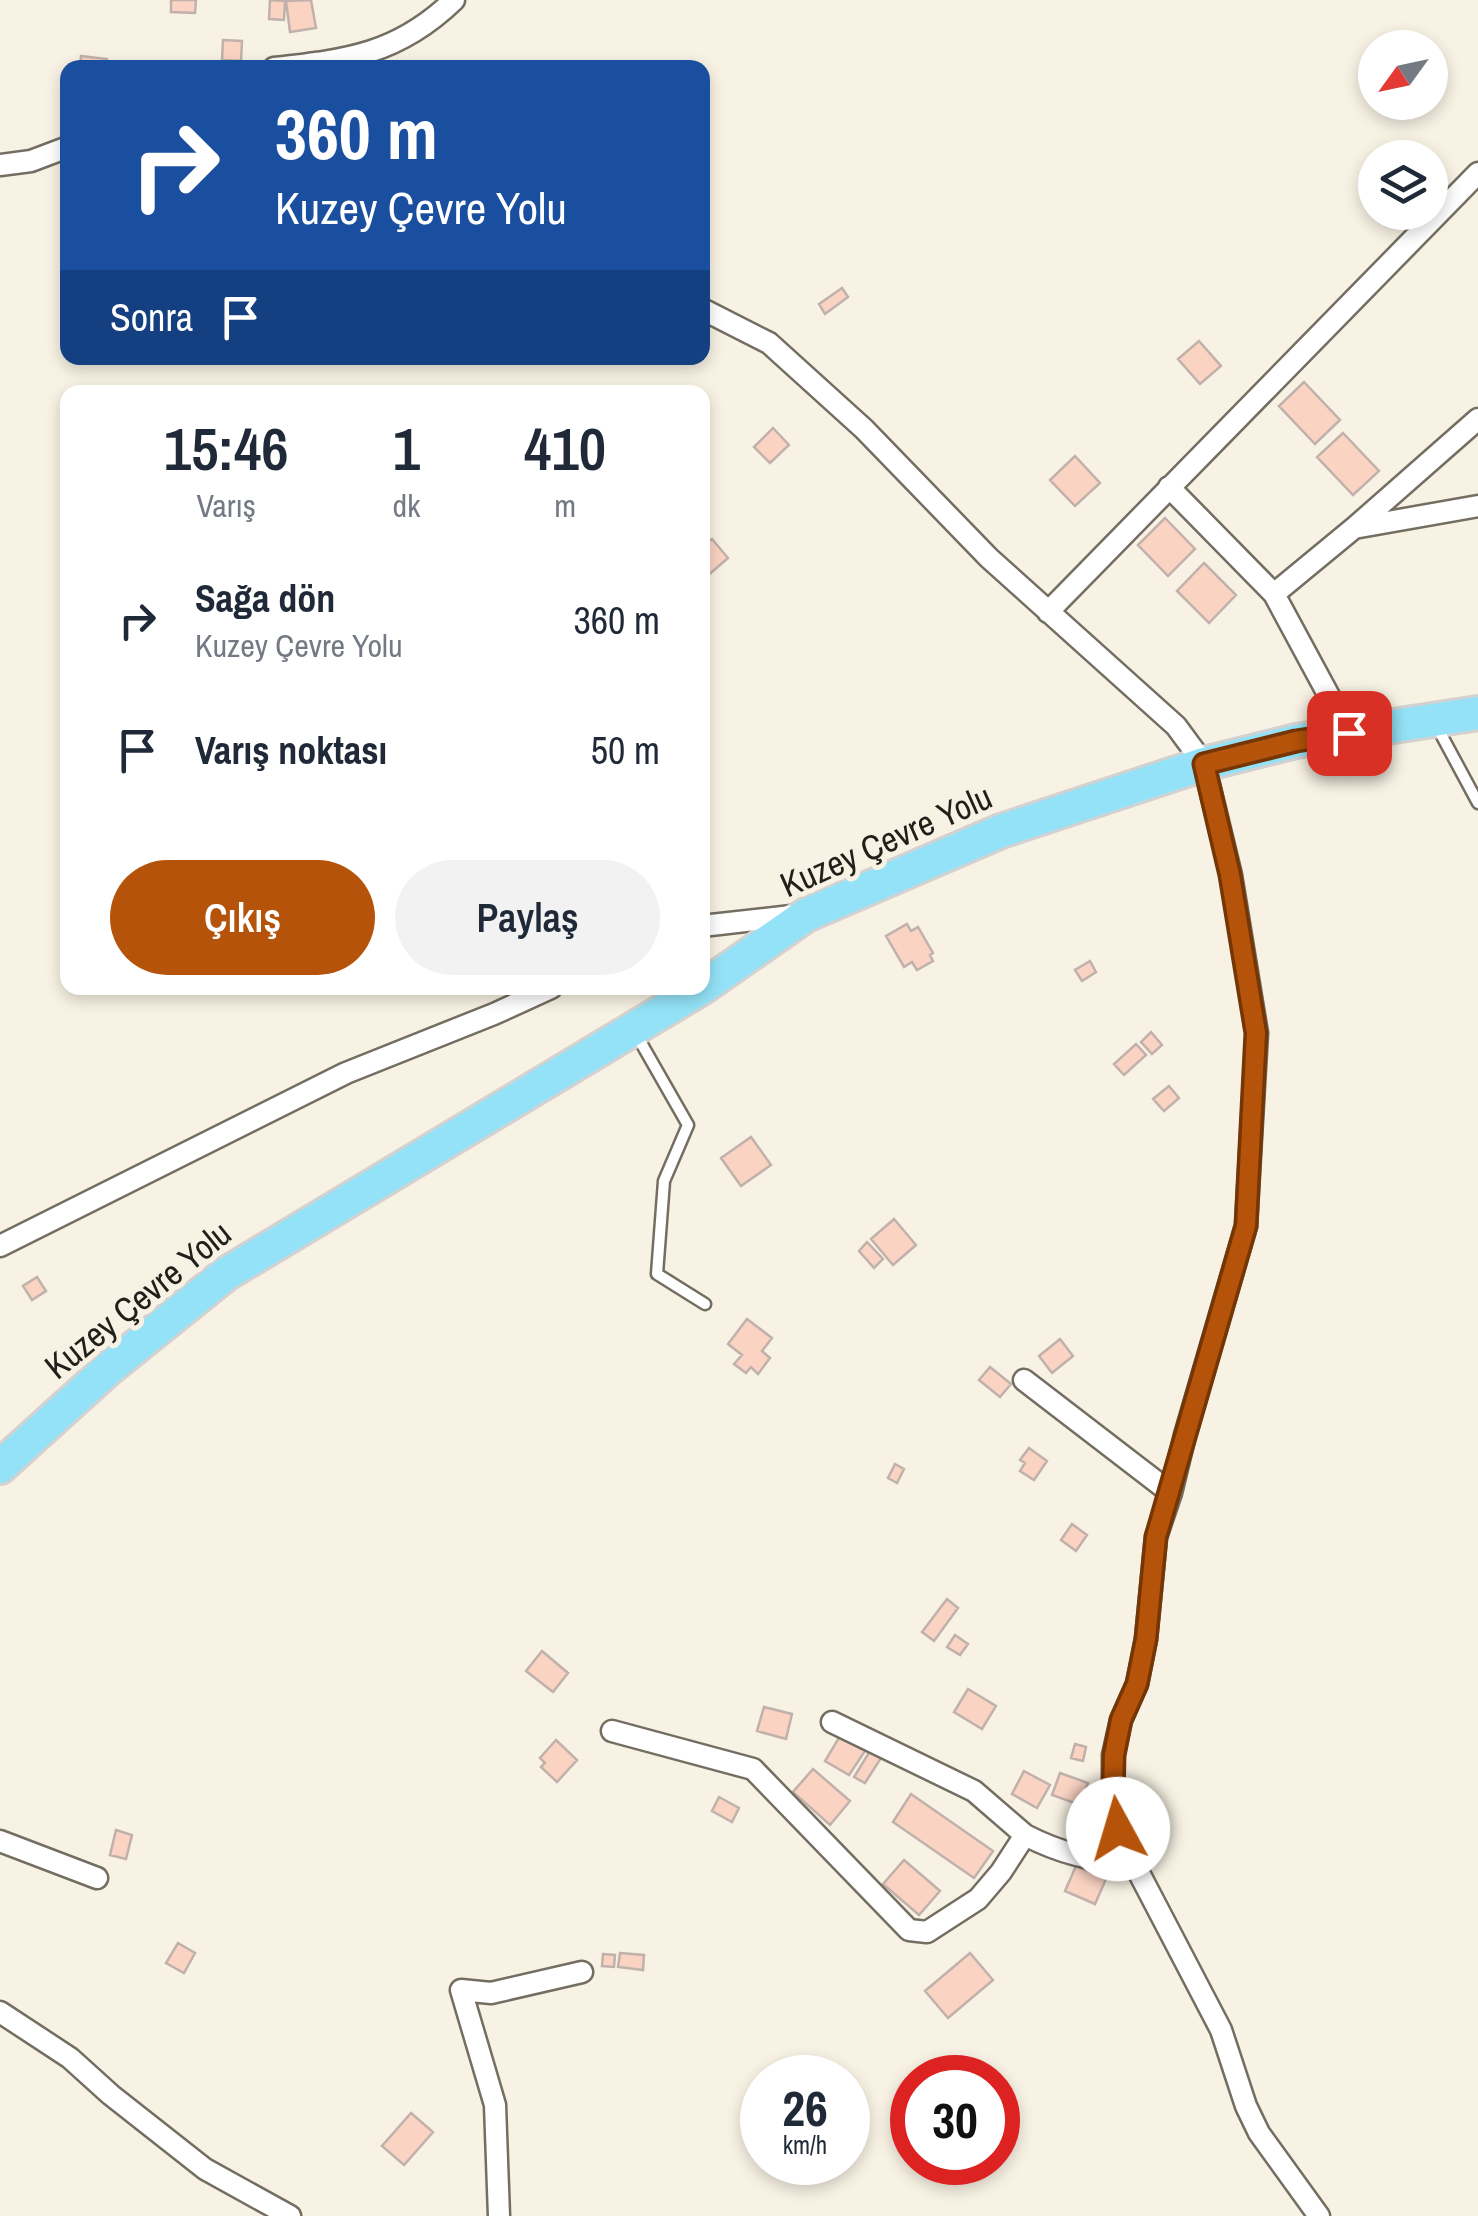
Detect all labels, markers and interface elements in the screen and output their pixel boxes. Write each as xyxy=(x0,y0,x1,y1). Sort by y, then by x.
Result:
north arrow xyxy=(1358,30,1448,120)
map controls xyxy=(1358,30,1448,230)
text: 360 m xyxy=(275,87,438,181)
icon: right xyxy=(110,100,240,230)
button: layers xyxy=(1358,140,1448,230)
text: Kuzey Çevre Yolu xyxy=(275,177,567,238)
icon: arrive xyxy=(213,290,268,345)
text: Sonra xyxy=(110,292,193,343)
text: 15:46 xyxy=(164,408,289,489)
text: 1 xyxy=(393,408,420,489)
text: 410 xyxy=(524,408,606,489)
text: Varış xyxy=(197,484,256,527)
text: dk xyxy=(393,484,420,527)
text: m xyxy=(554,484,576,527)
text: Sağa dön xyxy=(195,573,335,624)
icon: right xyxy=(110,593,165,648)
text: 360 m xyxy=(573,595,660,646)
text: Kuzey Çevre Yolu xyxy=(195,624,403,667)
pin xyxy=(1307,691,1392,776)
icon: arrive xyxy=(1322,706,1377,761)
icon: arrive xyxy=(110,723,165,778)
text: Varış noktası xyxy=(195,725,387,776)
text: 50 m xyxy=(591,725,660,776)
street label: Kuzey Çevre Yolu xyxy=(773,773,999,908)
button: Çıkış xyxy=(110,860,375,975)
button: Paylaş xyxy=(395,860,660,975)
street label: Kuzey Çevre Yolu xyxy=(35,1210,241,1389)
position arrow xyxy=(1066,1777,1170,1881)
speed limit sign: 30 xyxy=(890,2055,1020,2185)
text: 26 xyxy=(782,2074,828,2142)
text: km/h xyxy=(783,2128,827,2162)

